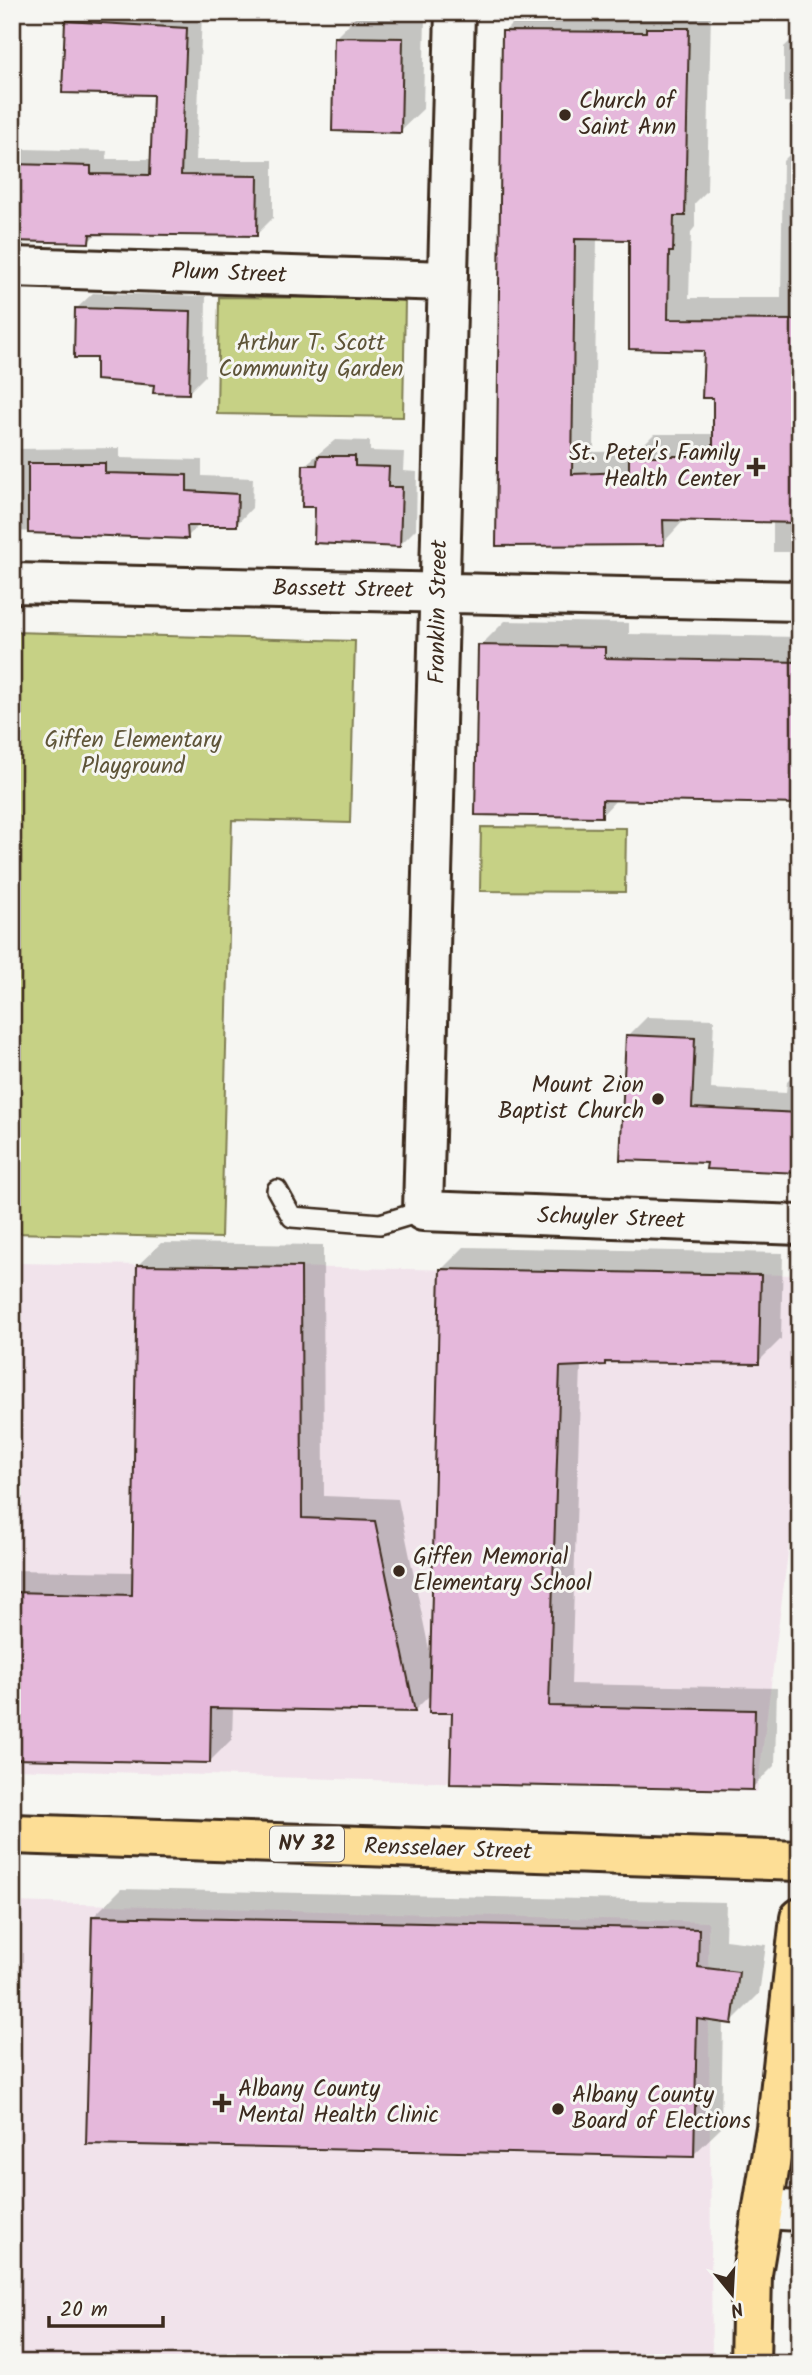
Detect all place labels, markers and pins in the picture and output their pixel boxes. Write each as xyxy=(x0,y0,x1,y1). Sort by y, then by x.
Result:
place label: Church of Saint Ann xyxy=(579,84,677,146)
marker: Church of Saint Ann xyxy=(557,107,573,123)
place label: St. Peter's Family Health Center xyxy=(569,436,741,498)
marker: St. Peter's Family Health Center xyxy=(746,457,766,477)
place label: Mount Zion Baptist Church xyxy=(498,1068,644,1130)
marker: Mount Zion Baptist Church xyxy=(650,1091,666,1107)
place label: Giffen Memorial Elementary School xyxy=(413,1540,592,1602)
marker: Giffen Memorial Elementary School xyxy=(391,1563,407,1579)
place label: Albany County Mental Health Clinic xyxy=(238,2072,439,2134)
place label: Albany County Board of Elections xyxy=(572,2078,751,2140)
marker: Albany County Mental Health Clinic xyxy=(212,2093,232,2113)
marker: Albany County Board of Elections xyxy=(550,2101,566,2117)

